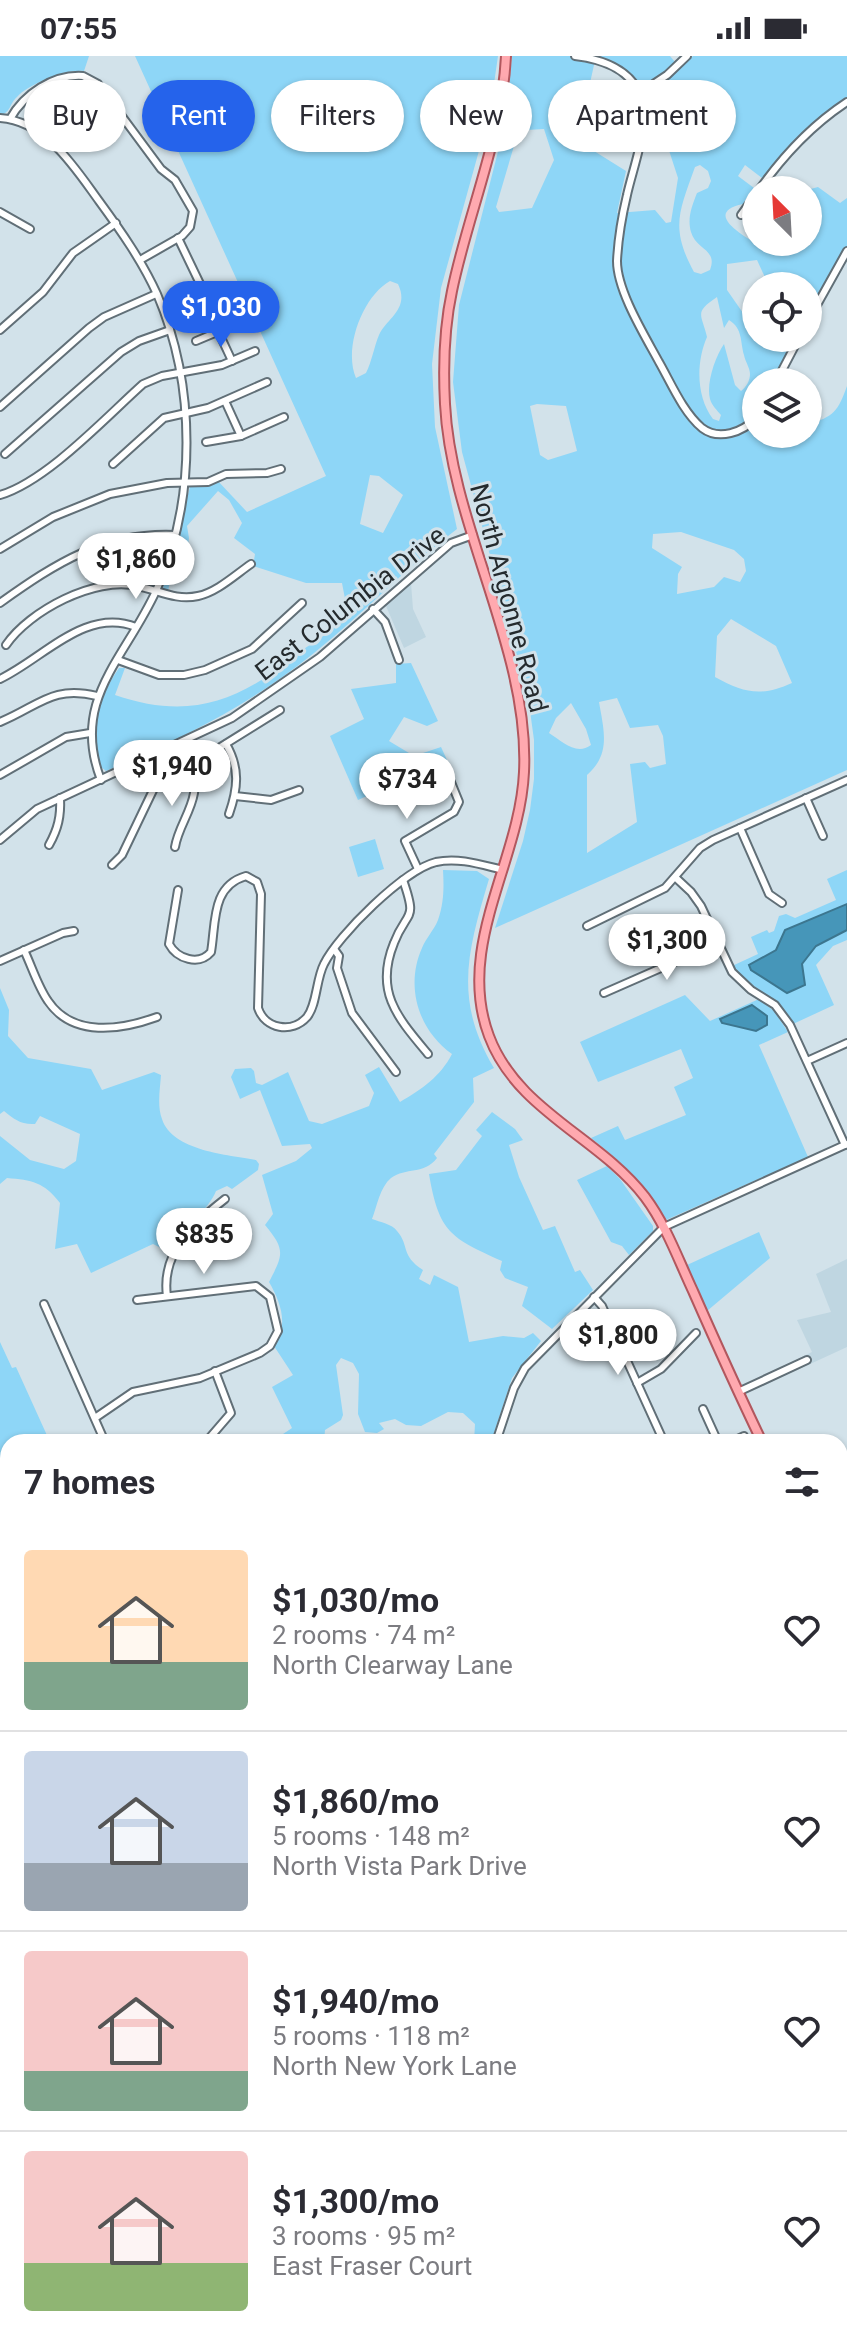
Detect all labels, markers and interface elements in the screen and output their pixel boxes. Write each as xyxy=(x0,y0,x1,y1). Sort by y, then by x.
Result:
text: 07:55 xyxy=(40,11,117,46)
chip: Buy xyxy=(24,80,126,152)
chip: Rent xyxy=(142,80,255,152)
chip: Filters xyxy=(271,80,404,152)
chip: New xyxy=(420,80,532,152)
chip: Apartment xyxy=(548,80,736,152)
north arrow xyxy=(742,176,822,256)
map controls xyxy=(742,176,822,448)
button: locate xyxy=(742,272,822,352)
pin: $1,030 xyxy=(156,281,286,349)
text: $1,030 xyxy=(181,292,261,322)
button: layers xyxy=(742,368,822,448)
street label: North Argonne Road xyxy=(464,480,554,716)
street label: East Columbia Drive xyxy=(249,520,451,686)
pin: $1,860 xyxy=(71,533,201,601)
text: $1,860 xyxy=(96,544,176,574)
pin: $1,940 xyxy=(107,740,237,808)
text: $1,940 xyxy=(132,751,212,781)
pin: $734 xyxy=(360,753,454,821)
text: $734 xyxy=(377,764,437,794)
pin: $1,300 xyxy=(602,914,732,982)
text: $1,300 xyxy=(627,925,707,955)
pin: $835 xyxy=(157,1208,251,1276)
text: $835 xyxy=(174,1219,234,1249)
pin: $1,800 xyxy=(553,1309,683,1377)
text: $1,800 xyxy=(578,1320,658,1350)
icon: filters xyxy=(780,1460,824,1504)
text: 7 homes xyxy=(24,1462,155,1502)
text: $1,030/mo xyxy=(272,1580,439,1620)
icon: home xyxy=(88,1582,184,1678)
icon: heart xyxy=(780,1608,824,1652)
text: 2 rooms · 74 m² xyxy=(272,1620,455,1650)
text: North Clearway Lane xyxy=(272,1650,513,1680)
text: $1,860/mo xyxy=(272,1781,439,1821)
icon: home xyxy=(88,1783,184,1879)
icon: heart xyxy=(780,1809,824,1853)
text: 5 rooms · 148 m² xyxy=(272,1821,470,1851)
text: North Vista Park Drive xyxy=(272,1851,527,1881)
text: $1,940/mo xyxy=(272,1981,439,2021)
icon: home xyxy=(88,1983,184,2079)
icon: heart xyxy=(780,2009,824,2053)
text: 5 rooms · 118 m² xyxy=(272,2021,470,2051)
text: North New York Lane xyxy=(272,2051,517,2081)
text: $1,300/mo xyxy=(272,2181,439,2221)
icon: home xyxy=(88,2183,184,2279)
icon: heart xyxy=(780,2209,824,2253)
text: 3 rooms · 95 m² xyxy=(272,2221,455,2251)
text: East Fraser Court xyxy=(272,2251,472,2281)

